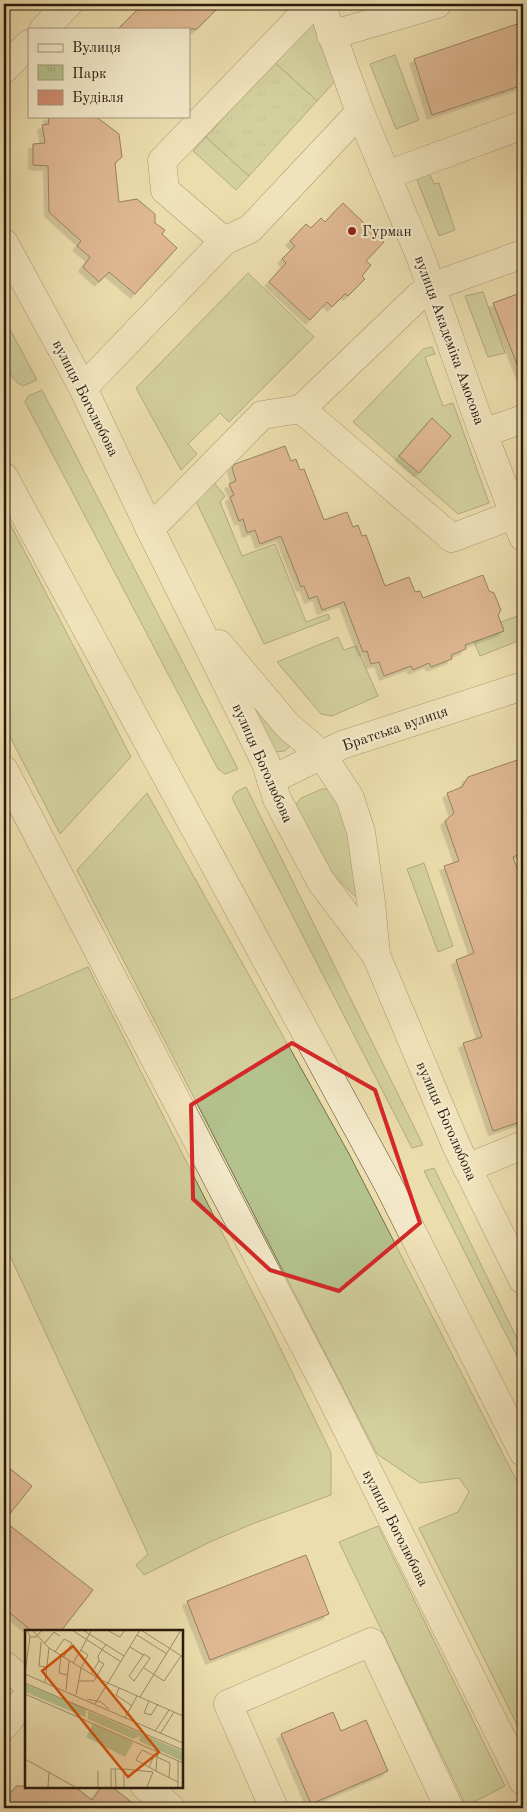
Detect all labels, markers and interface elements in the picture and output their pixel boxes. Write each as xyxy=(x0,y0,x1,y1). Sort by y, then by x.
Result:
legend xyxy=(28,28,190,118)
text: Вулиця xyxy=(72,41,121,56)
text: Парк xyxy=(72,67,107,82)
text: Будівля xyxy=(72,91,124,106)
marker: Гурман xyxy=(346,225,358,237)
place label: Гурман xyxy=(362,225,412,240)
street label: вулиця Академіка Амосова xyxy=(411,254,486,428)
street label: вулиця Боголюбова xyxy=(49,338,121,460)
street label: вулиця Боголюбова xyxy=(229,702,295,826)
street label: Братська вулиця xyxy=(341,704,450,755)
street label: вулиця Боголюбова xyxy=(413,1060,479,1184)
street label: вулиця Боголюбова xyxy=(359,1468,431,1590)
inset map xyxy=(25,1630,182,1787)

